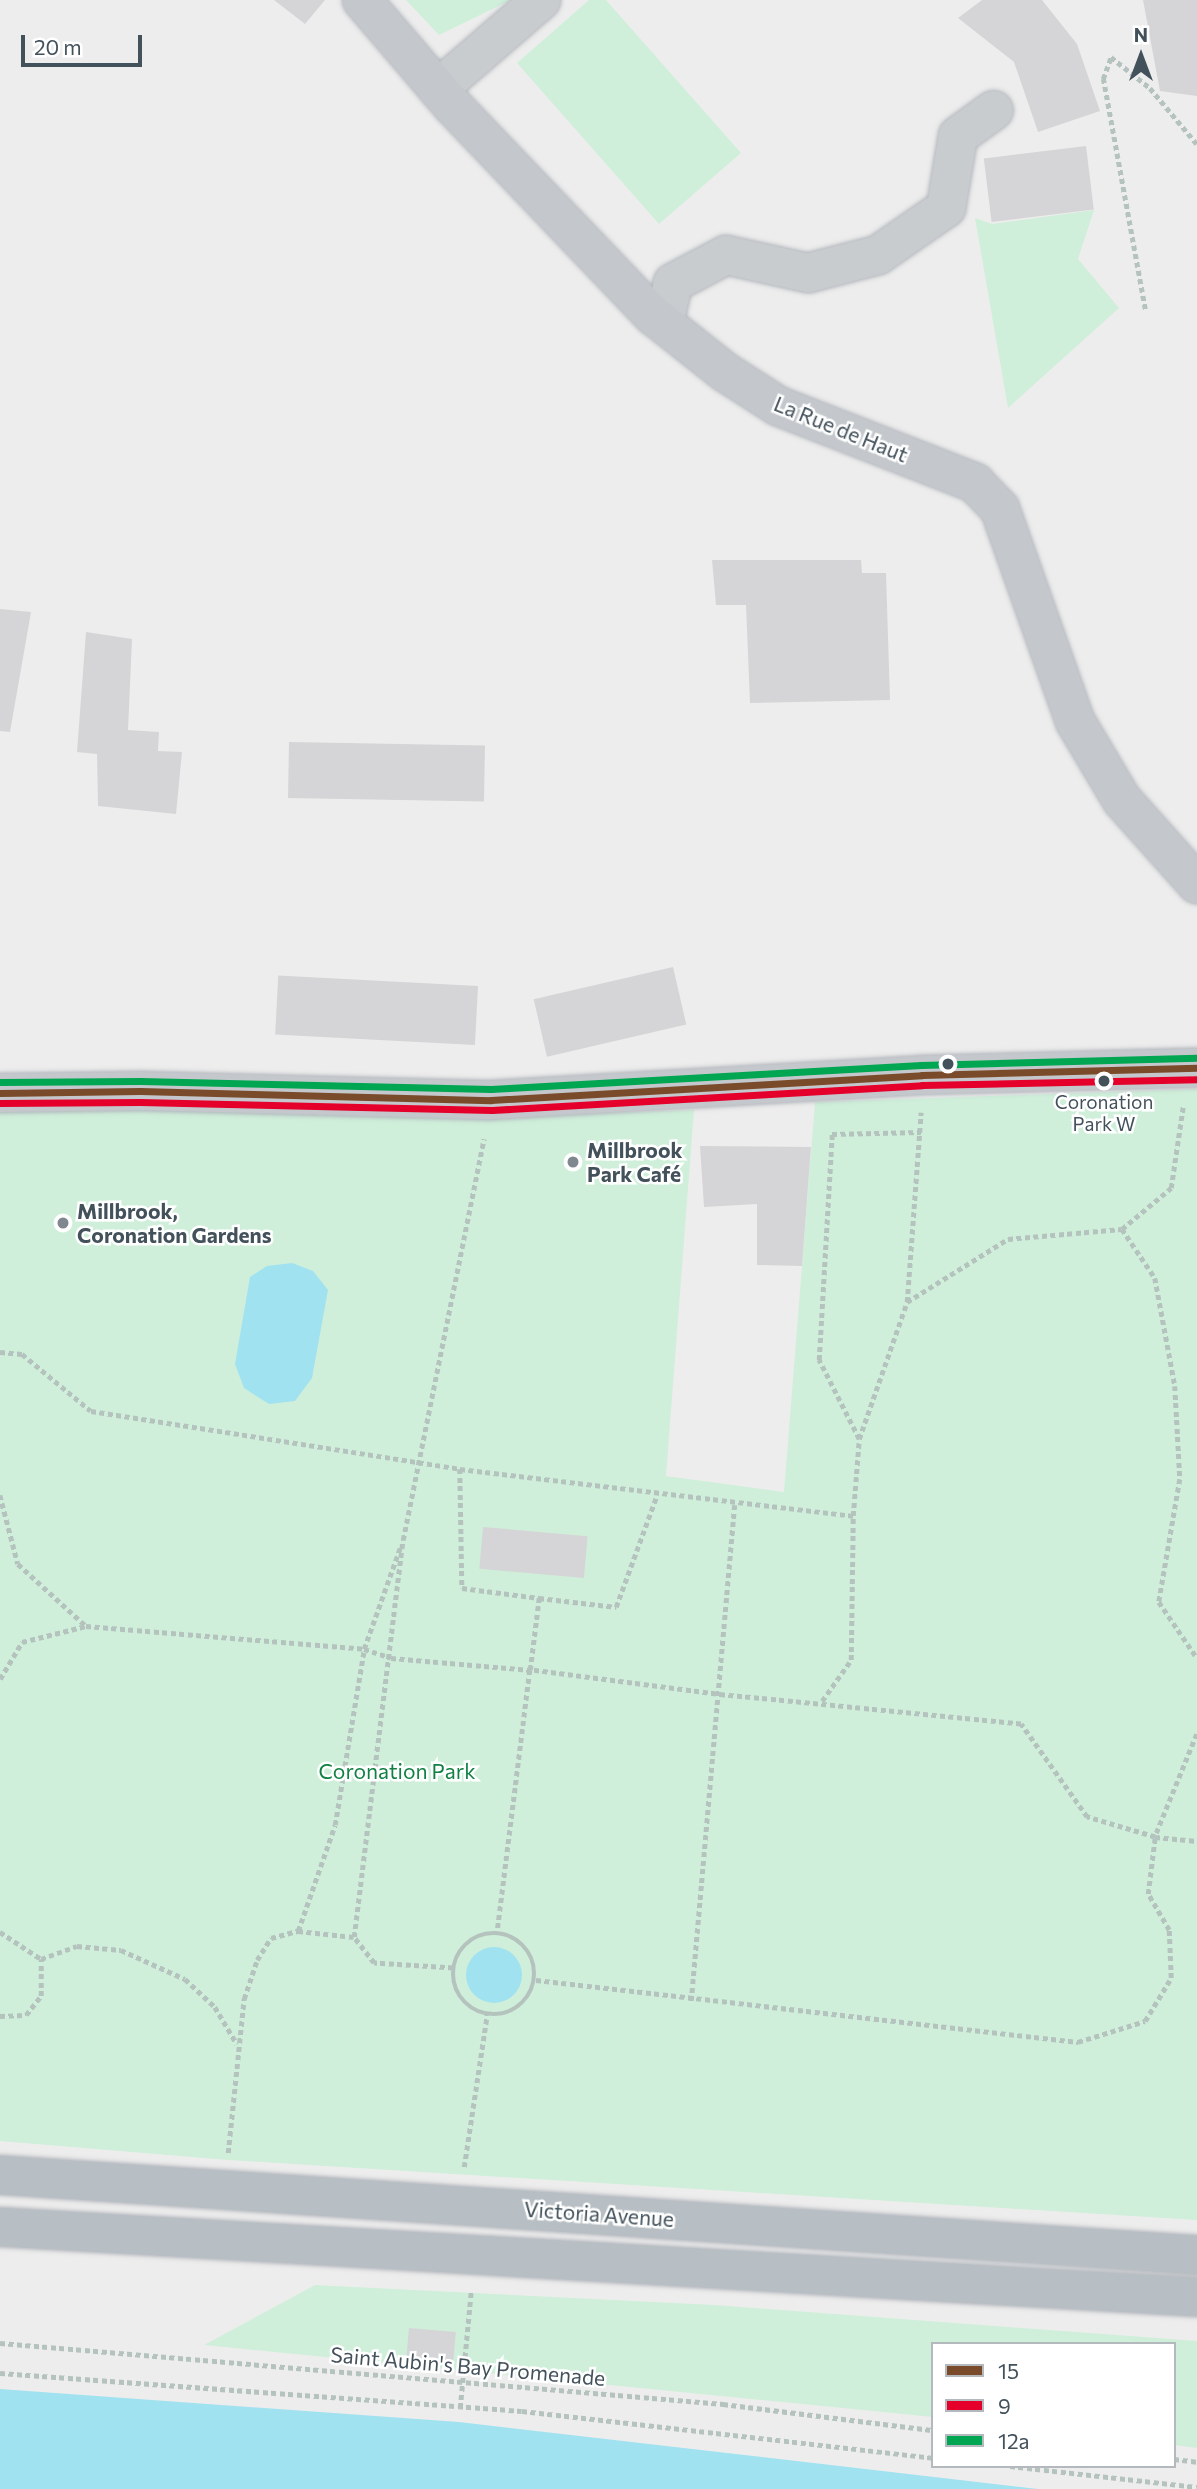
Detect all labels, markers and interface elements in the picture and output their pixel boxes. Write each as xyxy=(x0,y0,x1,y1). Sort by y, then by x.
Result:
scale bar xyxy=(24,21,145,65)
north arrow xyxy=(1106,21,1176,91)
text: N xyxy=(1134,23,1148,46)
text: 20 m xyxy=(34,34,82,59)
street label: La Rue de Haut xyxy=(770,391,912,467)
unlabelled marker xyxy=(941,1057,955,1071)
marker: Coronation Park W xyxy=(1097,1074,1111,1088)
place label: Coronation Park W xyxy=(1055,1091,1153,1135)
place label: Millbrook Park Café xyxy=(587,1137,682,1187)
marker: Millbrook Park Café xyxy=(565,1154,581,1170)
place label: Millbrook, Coronation Gardens xyxy=(77,1198,271,1248)
marker: Millbrook, Coronation Gardens xyxy=(55,1215,71,1231)
park label: Coronation Park xyxy=(318,1758,476,1784)
street label: Victoria Avenue xyxy=(523,2196,675,2232)
street label: Saint Aubin's Bay Promenade xyxy=(330,2341,606,2391)
legend xyxy=(931,2342,1176,2468)
text: 15 xyxy=(998,2358,1019,2383)
text: 9 xyxy=(998,2393,1011,2418)
text: 12a xyxy=(998,2428,1030,2453)

